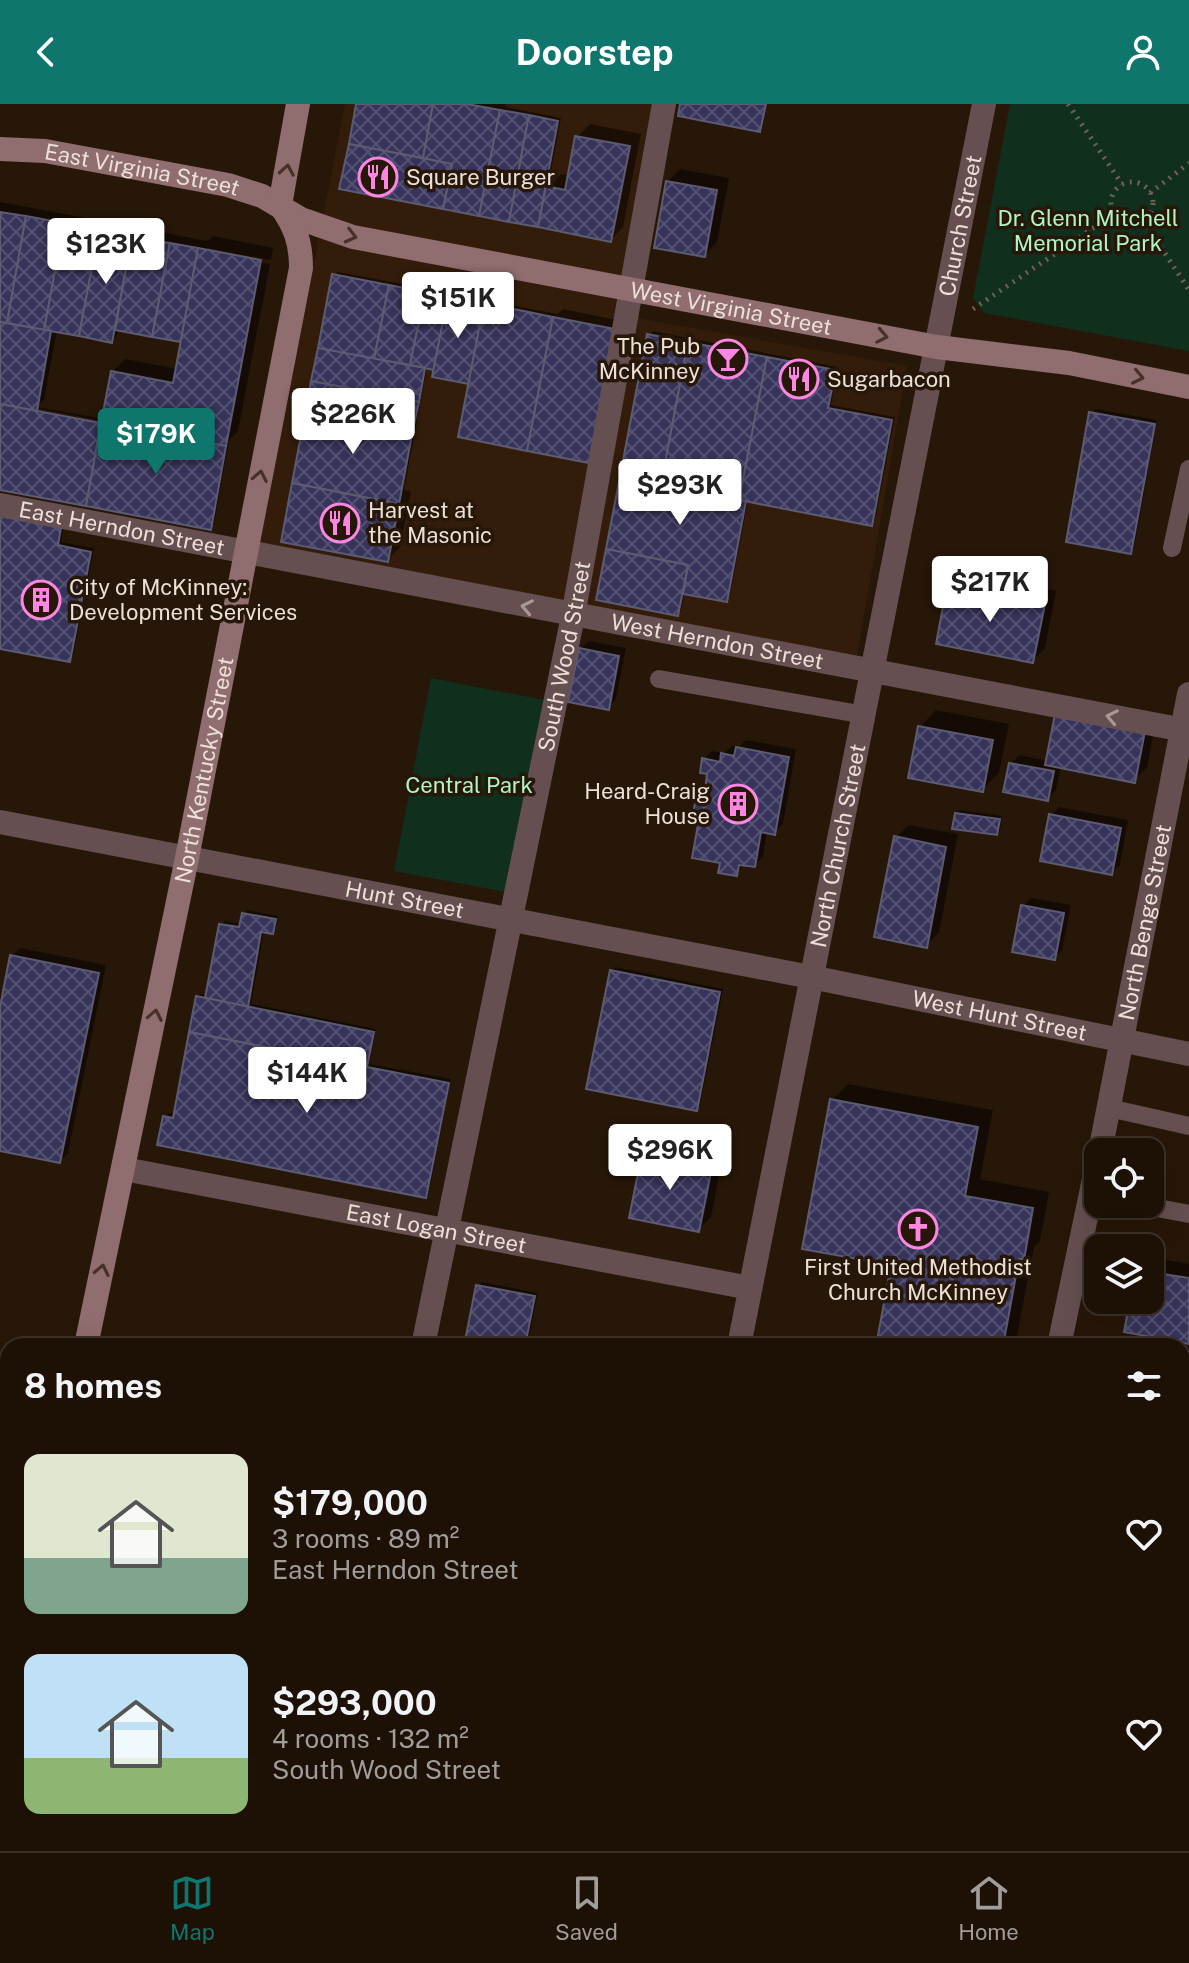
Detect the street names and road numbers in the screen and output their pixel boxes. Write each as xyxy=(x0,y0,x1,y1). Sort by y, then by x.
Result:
street label: East Virginia Street xyxy=(43,138,243,201)
street label: Church Street xyxy=(933,153,987,298)
street label: West Virginia Street xyxy=(628,277,834,340)
street label: East Herndon Street xyxy=(17,496,227,560)
street label: South Wood Street xyxy=(532,559,596,754)
street label: West Herndon Street xyxy=(609,608,826,674)
street label: North Kentucky Street xyxy=(169,655,239,885)
street label: North Church Street xyxy=(805,741,871,950)
street label: North Benge Street xyxy=(1113,822,1176,1023)
street label: Hunt Street xyxy=(343,875,466,923)
street label: West Hunt Street xyxy=(910,985,1089,1046)
street label: East Logan Street xyxy=(344,1199,529,1258)

